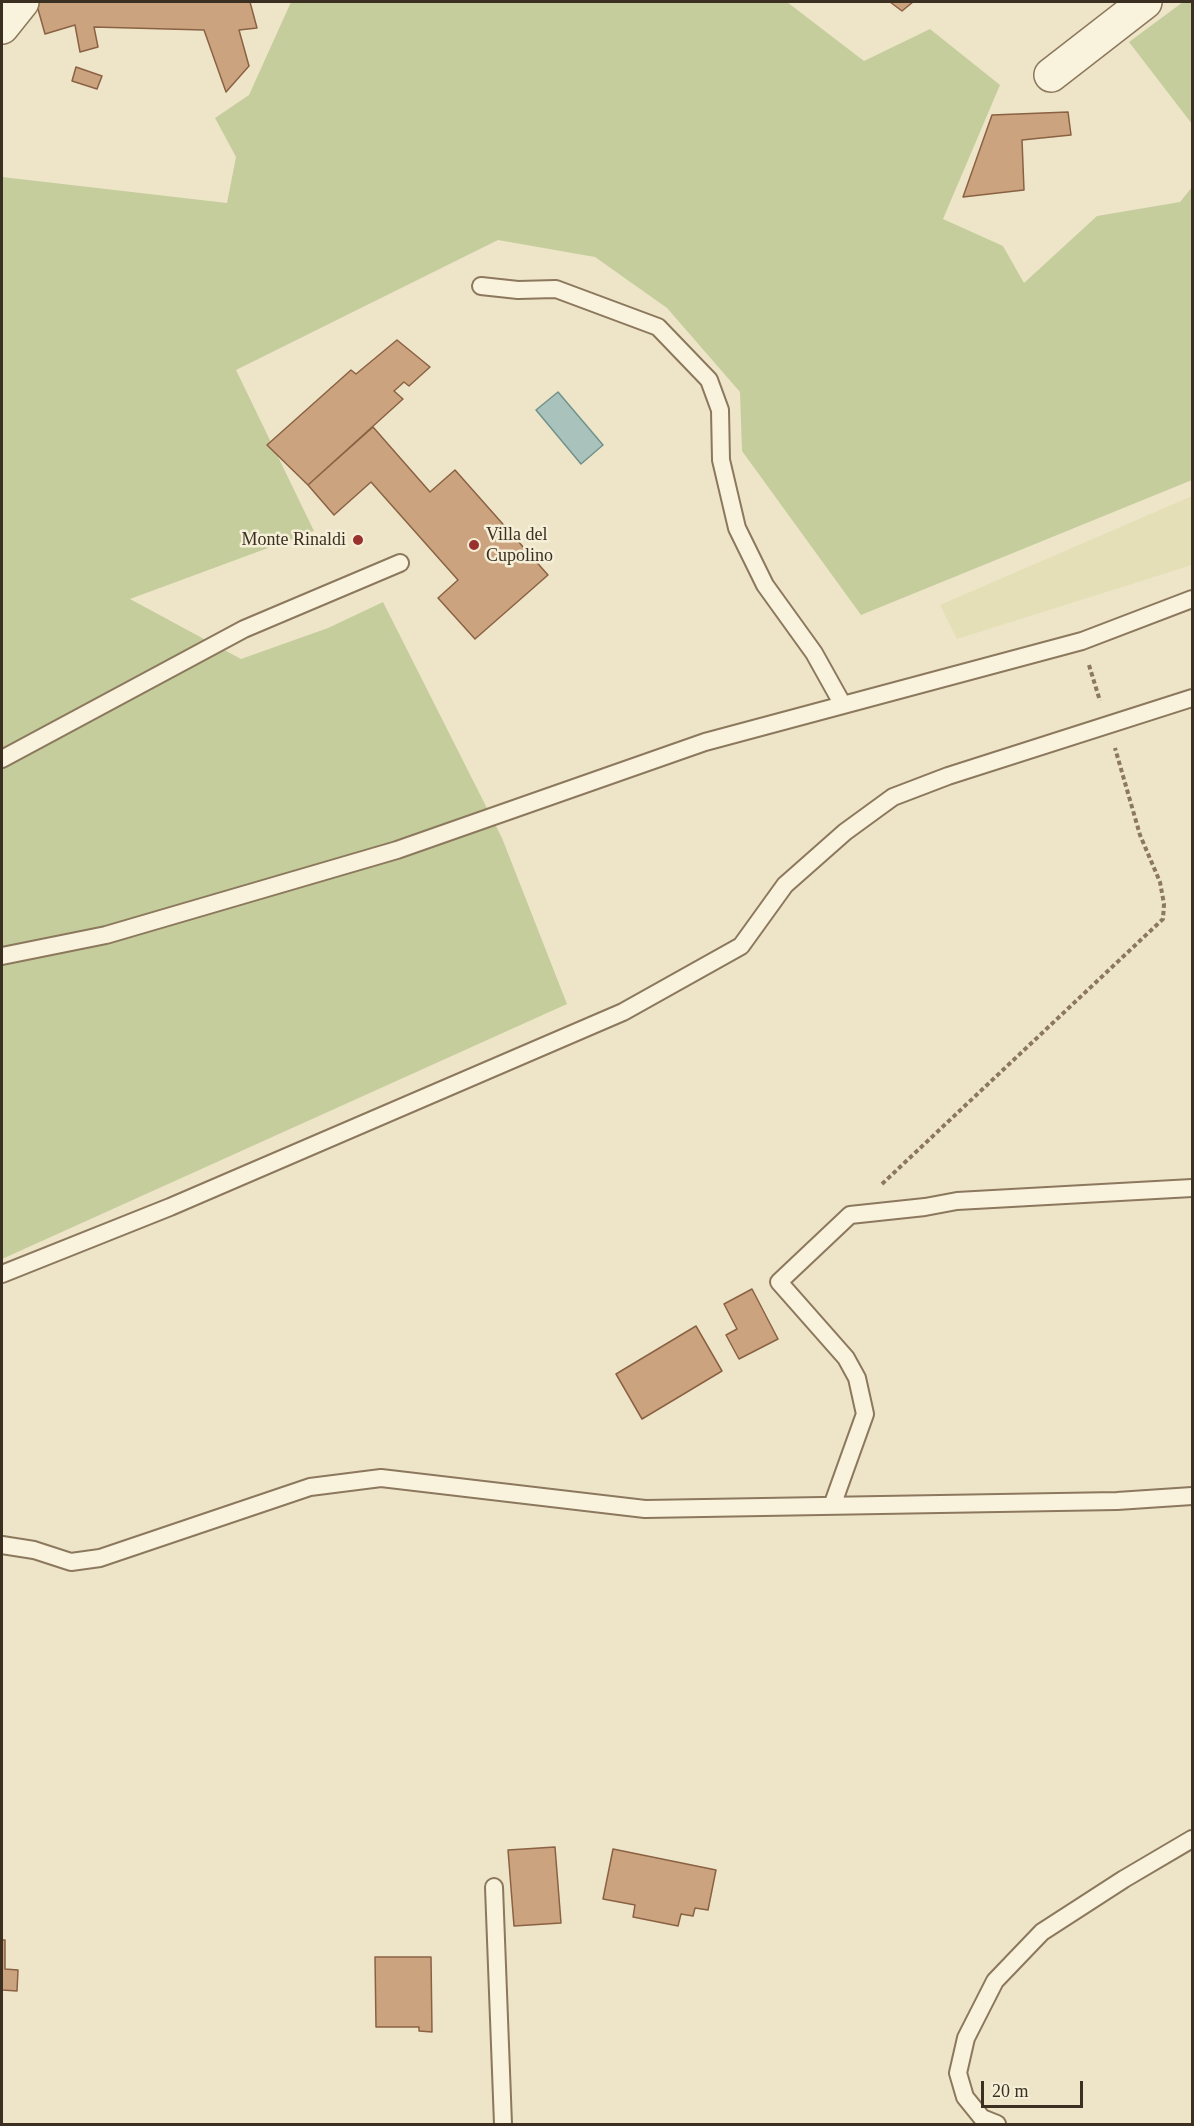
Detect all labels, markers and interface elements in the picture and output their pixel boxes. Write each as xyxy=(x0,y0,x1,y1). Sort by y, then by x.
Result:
place label: Villa del Cupolino xyxy=(486,524,553,566)
place label: Monte Rinaldi xyxy=(242,529,346,551)
marker: Monte Rinaldi xyxy=(351,533,365,547)
marker: Villa del Cupolino xyxy=(467,538,481,552)
scale bar xyxy=(984,2069,1086,2107)
text: 20 m xyxy=(992,2081,1029,2101)

